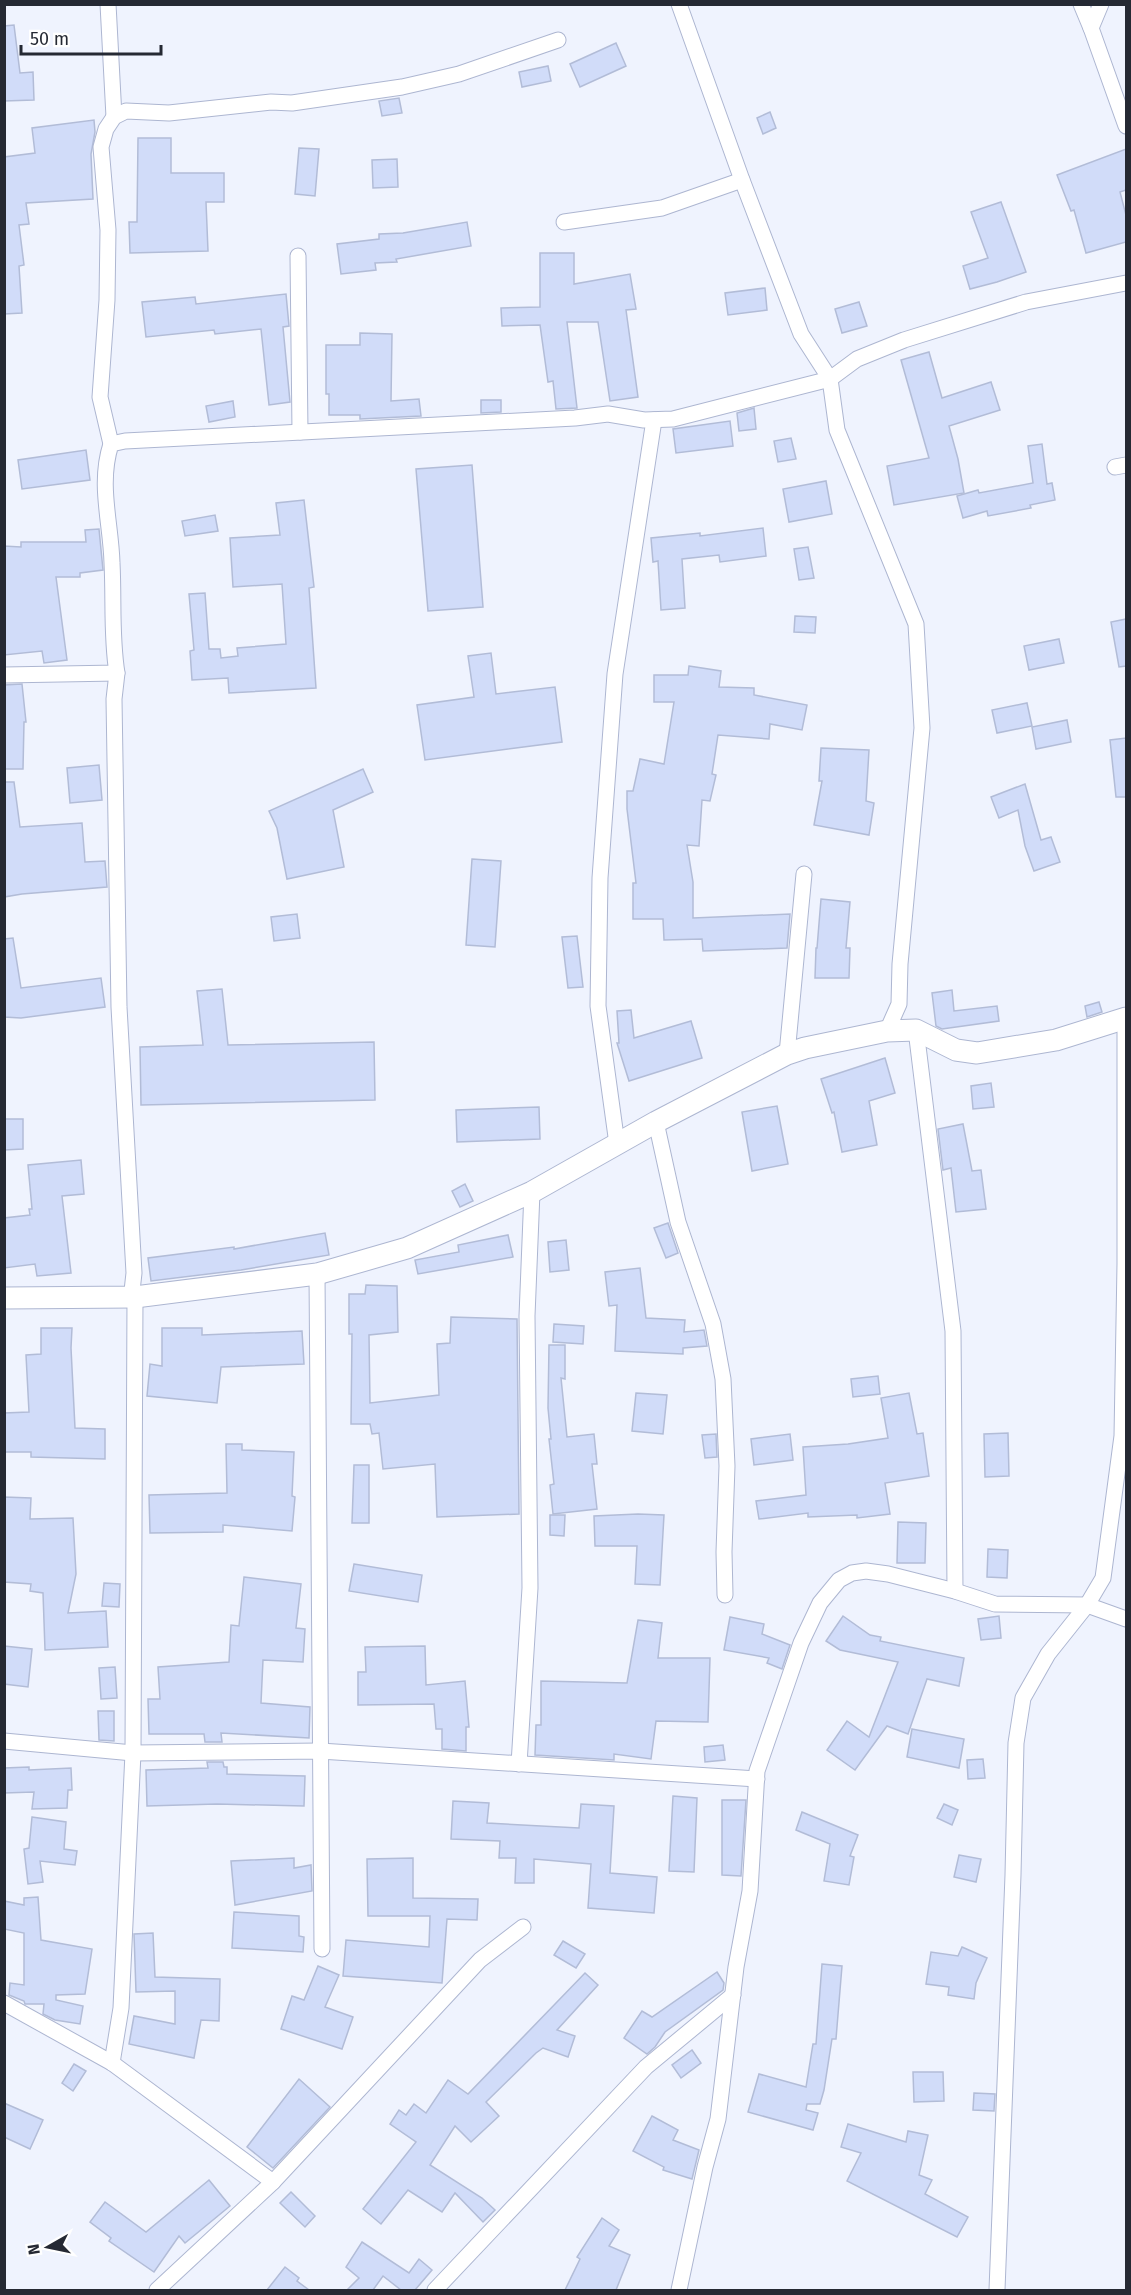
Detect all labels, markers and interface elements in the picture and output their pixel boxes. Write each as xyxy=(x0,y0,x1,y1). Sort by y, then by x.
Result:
scale bar xyxy=(21,18,160,56)
text: 50 m xyxy=(30,28,69,50)
north arrow xyxy=(18,2217,78,2277)
text: N xyxy=(23,2243,44,2256)

